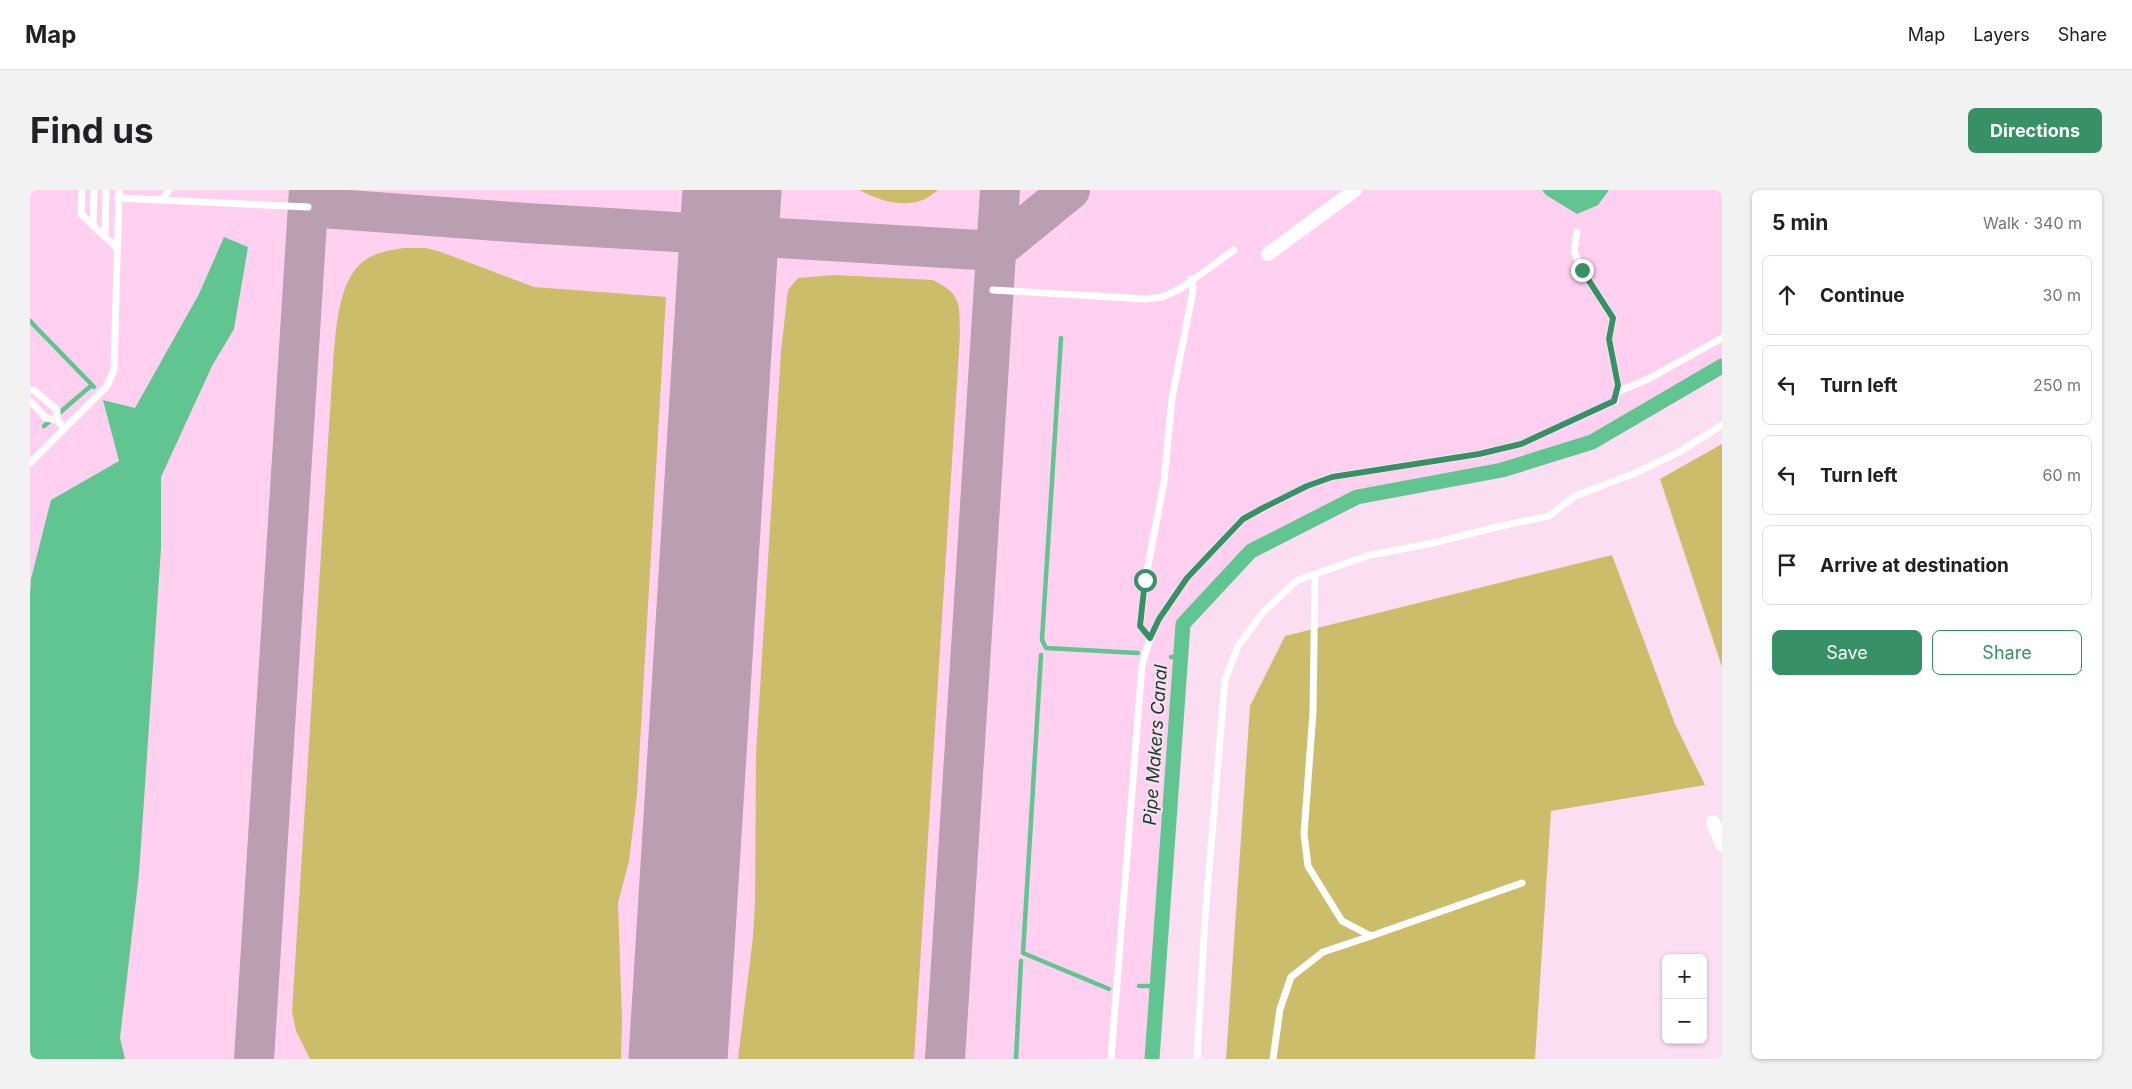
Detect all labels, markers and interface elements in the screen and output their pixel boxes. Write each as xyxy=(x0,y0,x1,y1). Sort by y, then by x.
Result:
text: Map xyxy=(25,20,76,49)
text: Map xyxy=(1908,24,1945,45)
text: Layers xyxy=(1973,24,2030,45)
text: Share xyxy=(2058,24,2107,45)
button: Directions xyxy=(1968,108,2102,153)
text: Find us xyxy=(30,109,154,151)
text: 5 min xyxy=(1772,210,1828,235)
text: Walk · 340 m xyxy=(1983,213,2082,233)
route end xyxy=(1571,259,1594,282)
icon: ahead xyxy=(1773,281,1801,309)
text: Continue xyxy=(1820,284,1905,307)
text: 30 m xyxy=(2043,285,2081,305)
icon: left xyxy=(1773,371,1801,399)
text: Turn left xyxy=(1820,374,1898,397)
text: 250 m xyxy=(2033,375,2081,395)
icon: left xyxy=(1773,461,1801,489)
text: Turn left xyxy=(1820,464,1898,487)
text: 60 m xyxy=(2042,465,2081,485)
icon: arrive xyxy=(1773,551,1801,579)
text: Arrive at destination xyxy=(1820,554,2009,577)
route start xyxy=(1134,569,1157,592)
button: Save xyxy=(1772,630,1922,675)
button: Share xyxy=(1932,630,2082,675)
water label: Pipe Makers Canal xyxy=(1139,663,1171,826)
map controls xyxy=(1662,954,1707,1044)
button: + xyxy=(1662,954,1707,999)
button: − xyxy=(1662,999,1707,1044)

